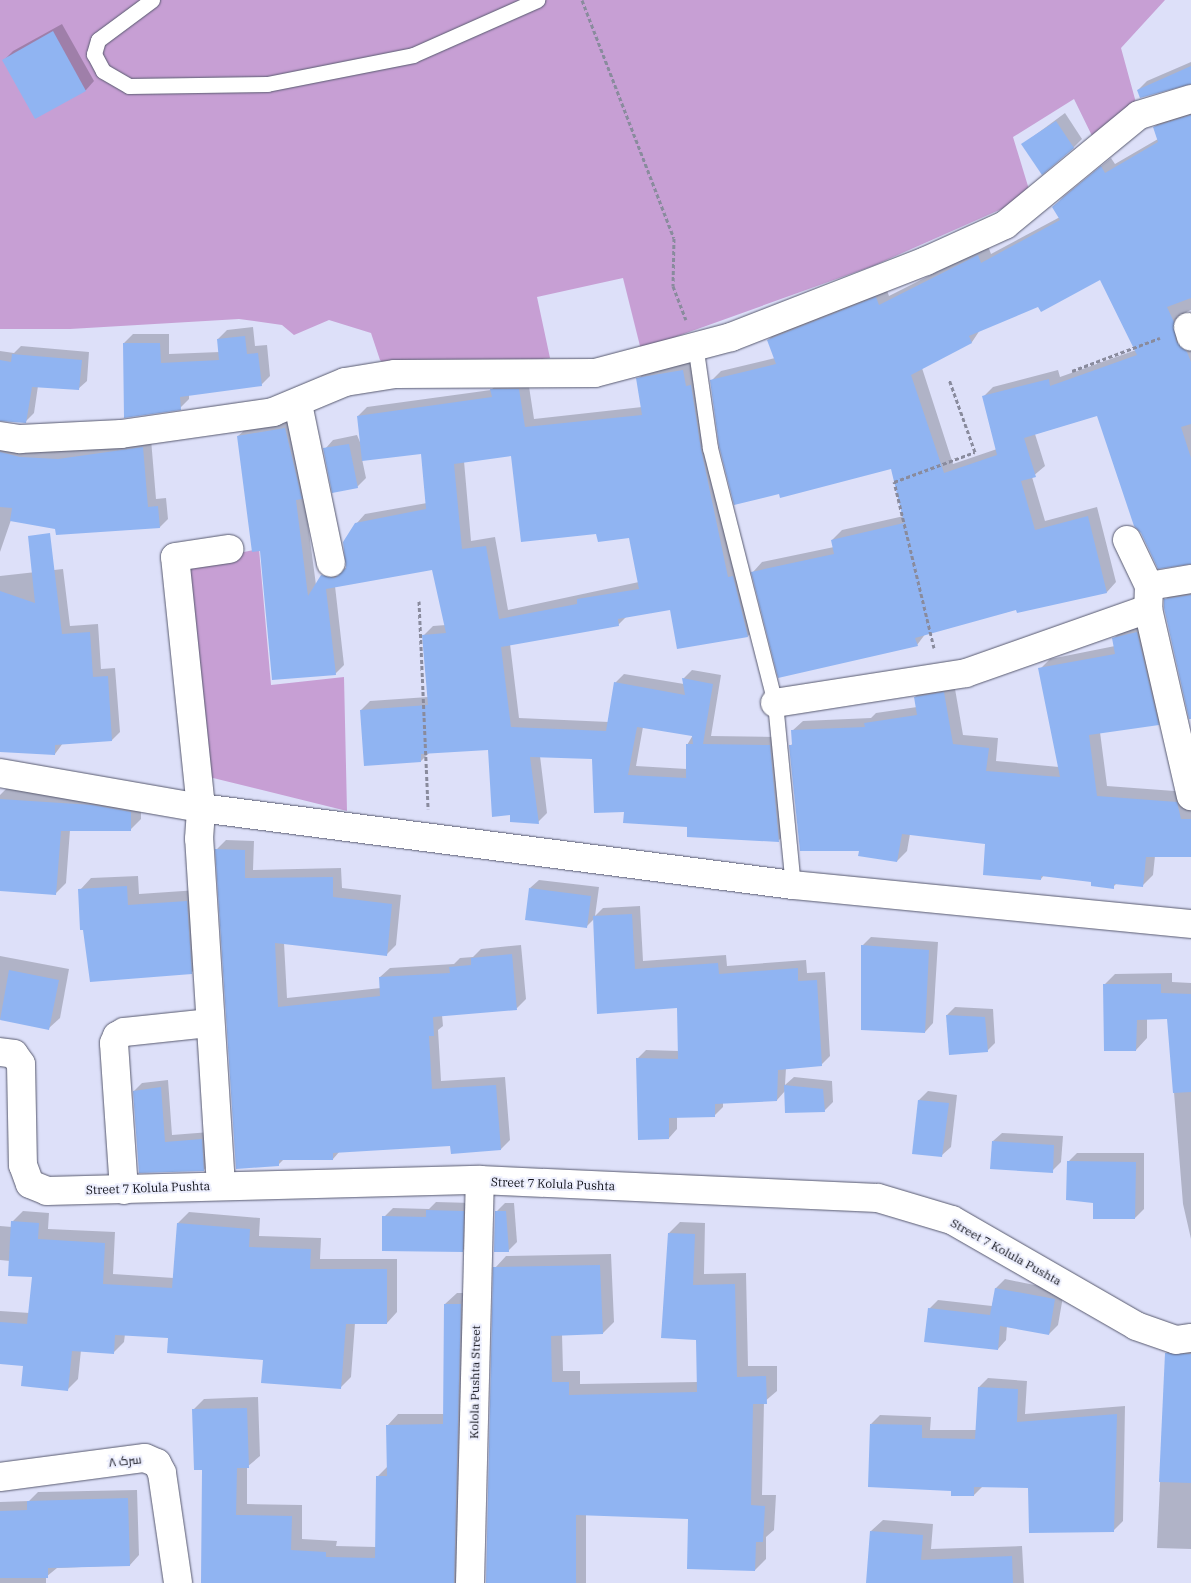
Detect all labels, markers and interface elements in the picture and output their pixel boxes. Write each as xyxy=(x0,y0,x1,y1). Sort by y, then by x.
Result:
street label: Street 7 Kolula Pushta xyxy=(491,1175,615,1193)
street label: Street 7 Kolula Pushta xyxy=(86,1179,210,1197)
street label: Street 7 Kolula Pushta xyxy=(948,1216,1064,1288)
street label: Kolola Pushta Street xyxy=(467,1325,483,1439)
street label: سرک ۸ xyxy=(108,1452,142,1470)

